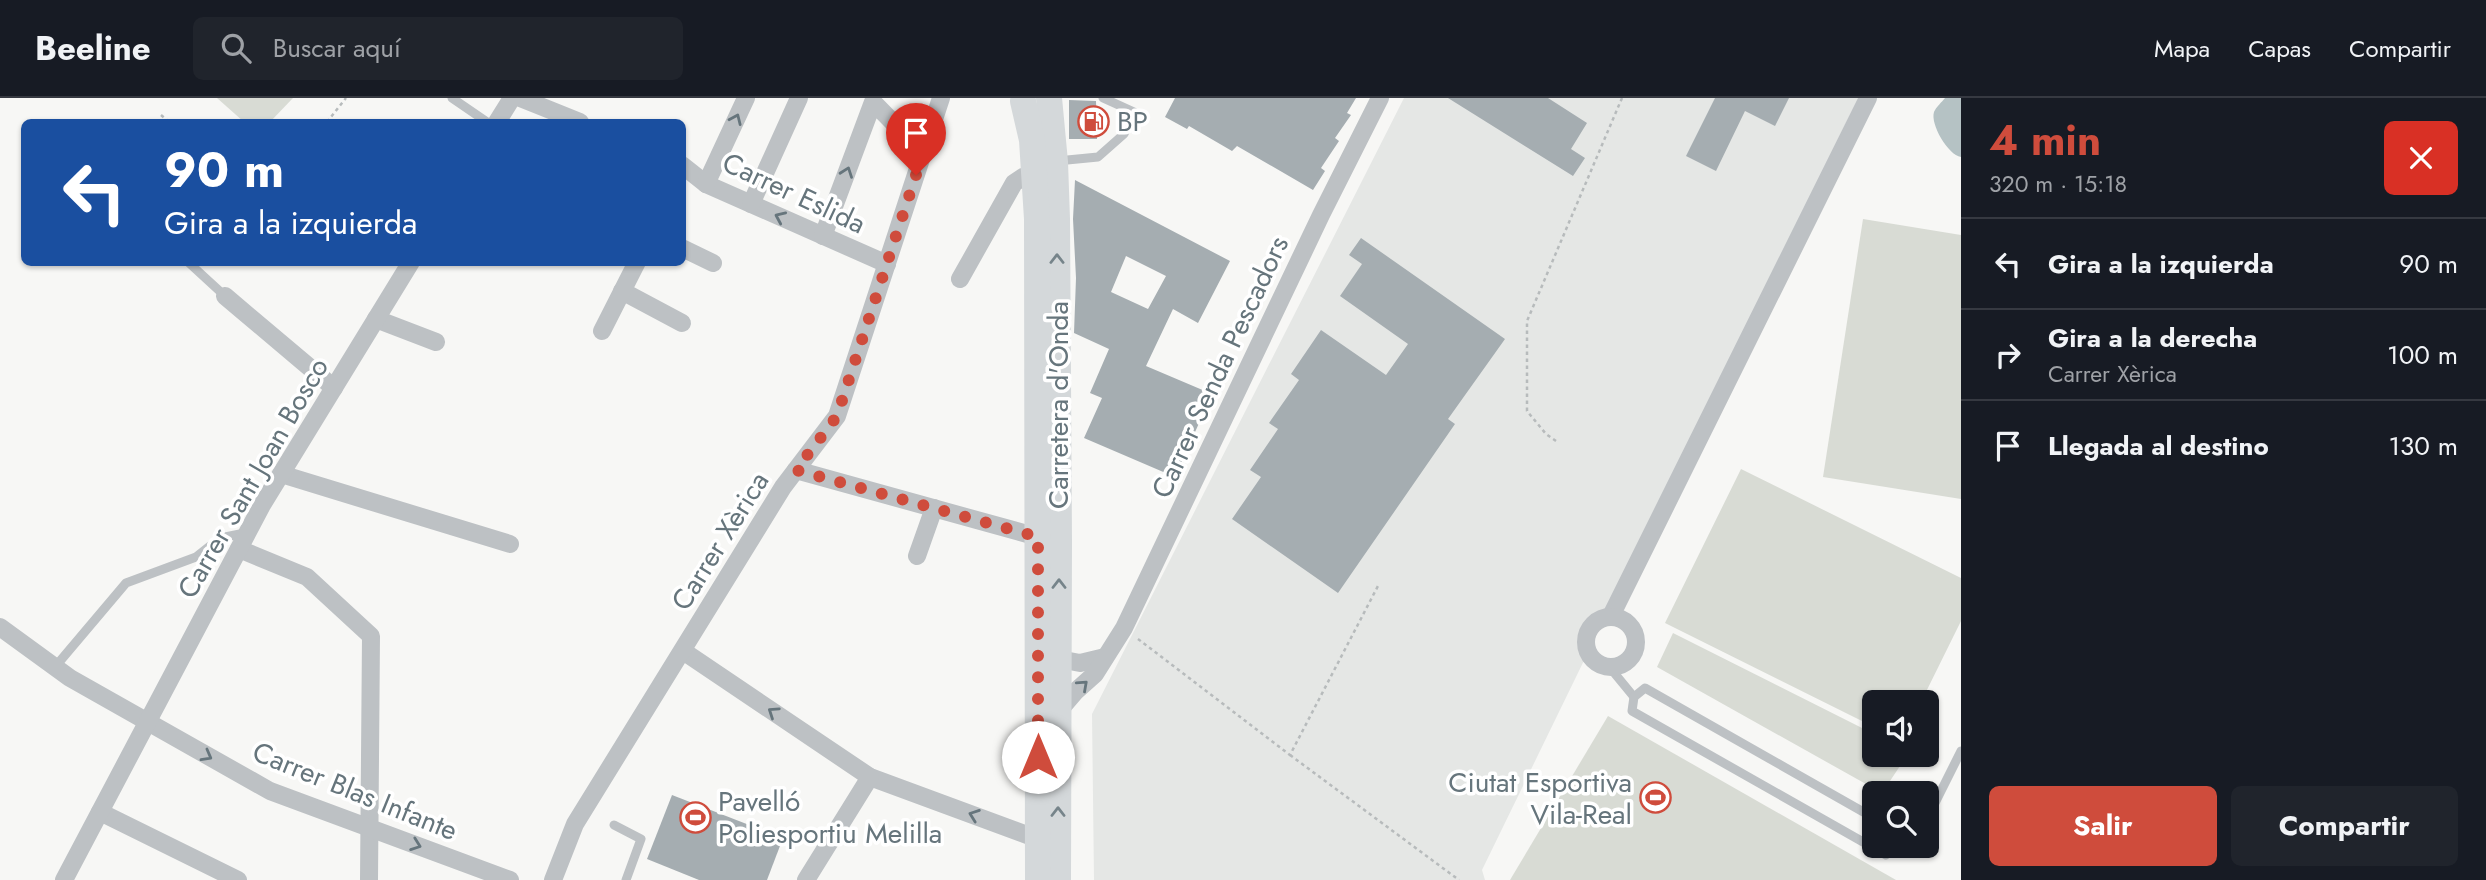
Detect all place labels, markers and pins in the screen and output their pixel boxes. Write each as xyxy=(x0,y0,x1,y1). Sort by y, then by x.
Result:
place label: BP xyxy=(1117,101,1148,142)
pin xyxy=(886,103,946,175)
fuel station icon: BP xyxy=(1077,104,1111,138)
place label: Ciutat Esportiva Vila-Real xyxy=(1448,762,1632,835)
place label: Pavelló Poliesportiu Melilla xyxy=(718,781,942,854)
sports icon: Ciutat Esportiva Vila-Real xyxy=(1638,781,1672,815)
sports icon: Pavelló Poliesportiu Melilla xyxy=(678,800,712,834)

